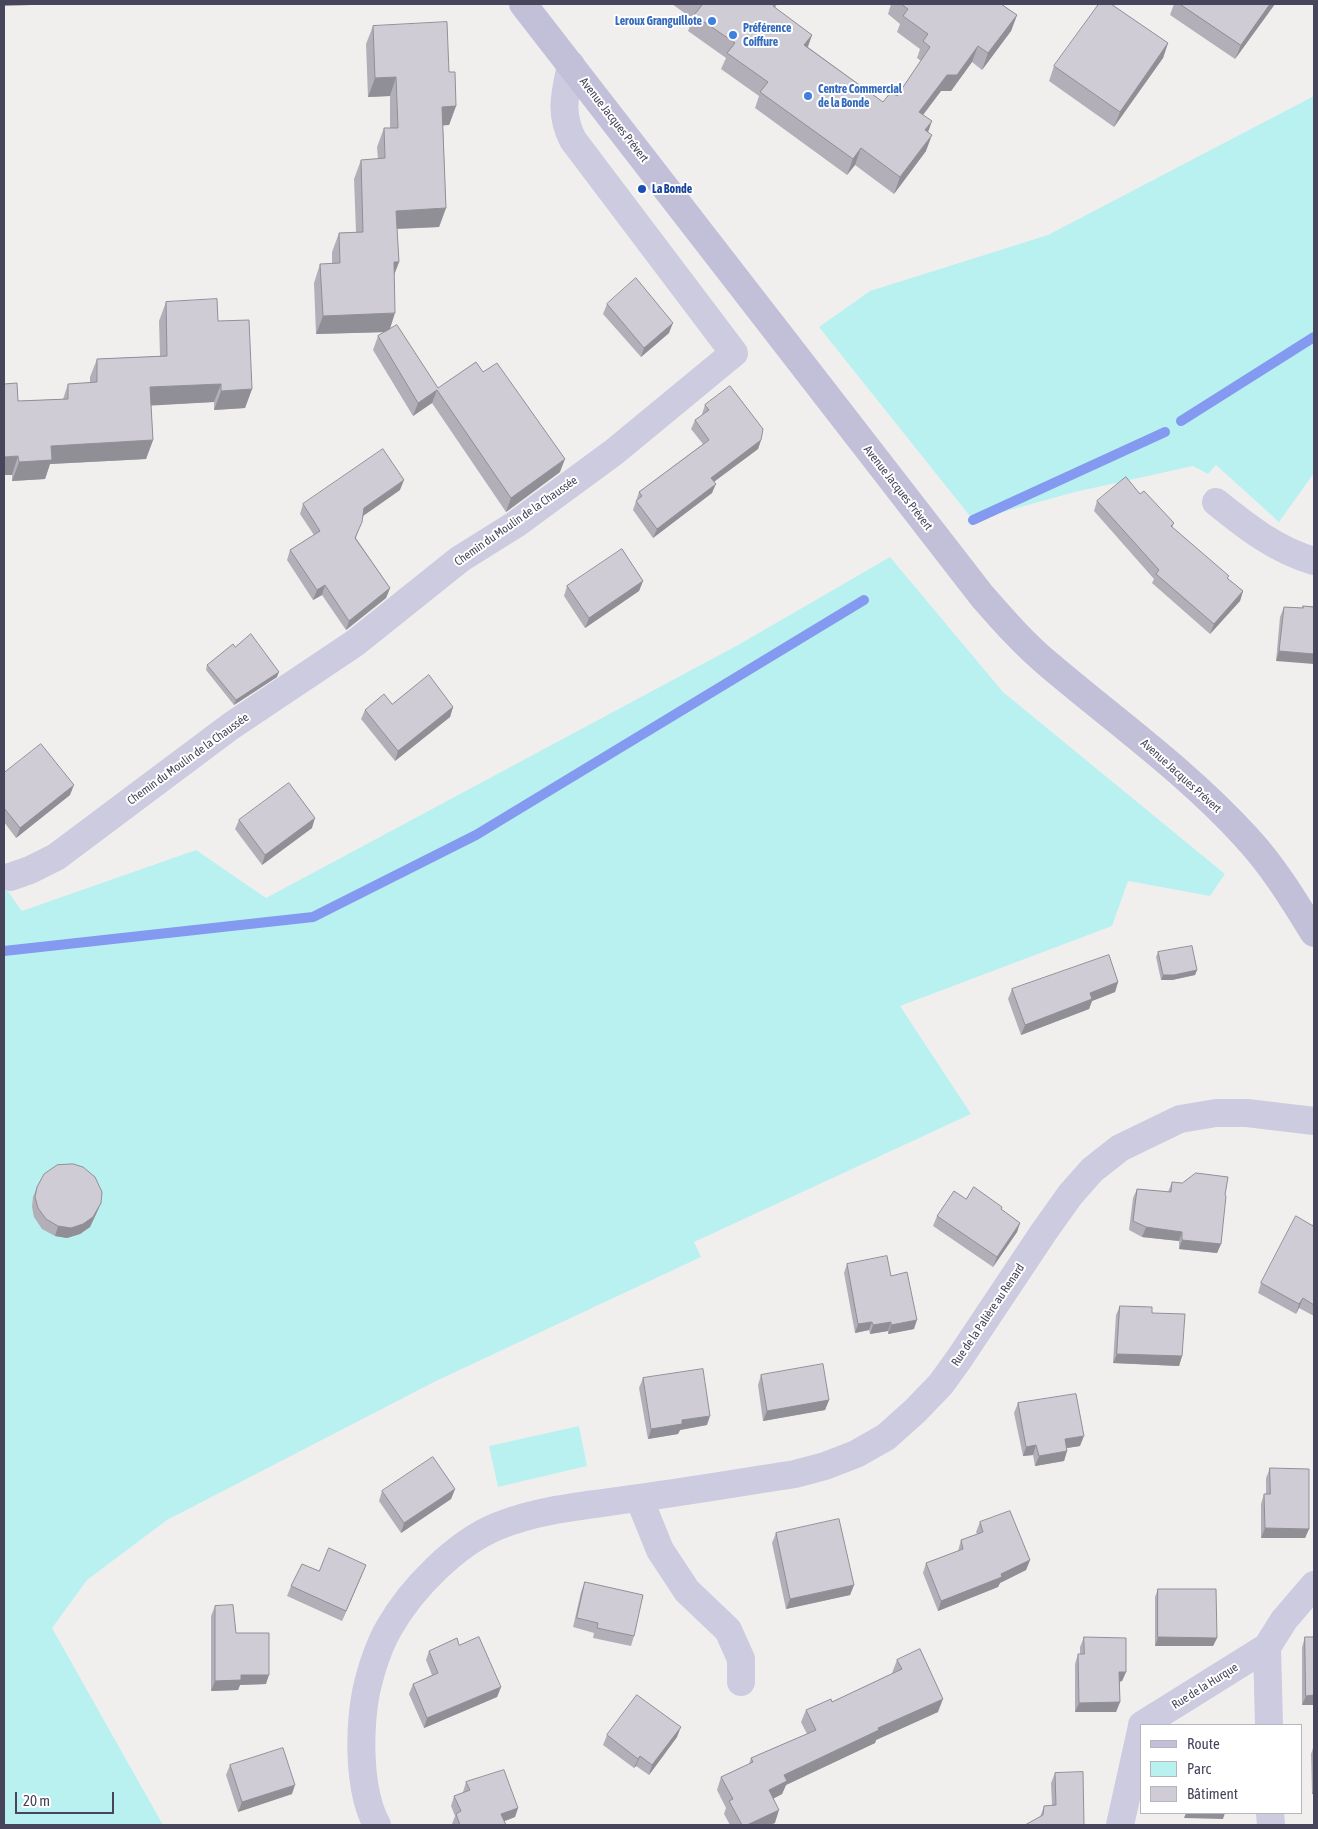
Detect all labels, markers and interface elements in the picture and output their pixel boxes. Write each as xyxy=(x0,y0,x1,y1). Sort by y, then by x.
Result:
place label: Leroux Granguillote xyxy=(615,14,702,28)
marker: Leroux Granguillote xyxy=(706,15,718,27)
place label: Préférence Coiffure xyxy=(743,21,791,49)
marker: Préférence Coiffure xyxy=(727,29,739,41)
street label: Avenue Jacques Prévert xyxy=(576,75,652,165)
place label: Centre Commercial de la Bonde xyxy=(818,82,902,110)
marker: Centre Commercial de la Bonde xyxy=(802,90,814,102)
place label: La Bonde xyxy=(652,182,692,196)
marker: La Bonde xyxy=(636,183,648,195)
street label: Avenue Jacques Prévert xyxy=(860,443,936,533)
street label: Chemin du Moulin de la Chaussée xyxy=(452,473,580,569)
street label: Chemin du Moulin de la Chaussée xyxy=(124,710,252,808)
street label: Avenue Jacques Prévert xyxy=(1138,736,1224,816)
street label: Rue de la Palière au Renard xyxy=(948,1261,1028,1369)
street label: Rue de la Hurque xyxy=(1169,1660,1241,1712)
legend xyxy=(1140,1724,1303,1814)
text: Route xyxy=(1187,1735,1220,1752)
text: Parc xyxy=(1187,1760,1211,1777)
scale bar xyxy=(18,1782,116,1814)
text: Bâtiment xyxy=(1187,1785,1238,1802)
text: 20 m xyxy=(23,1792,50,1809)

